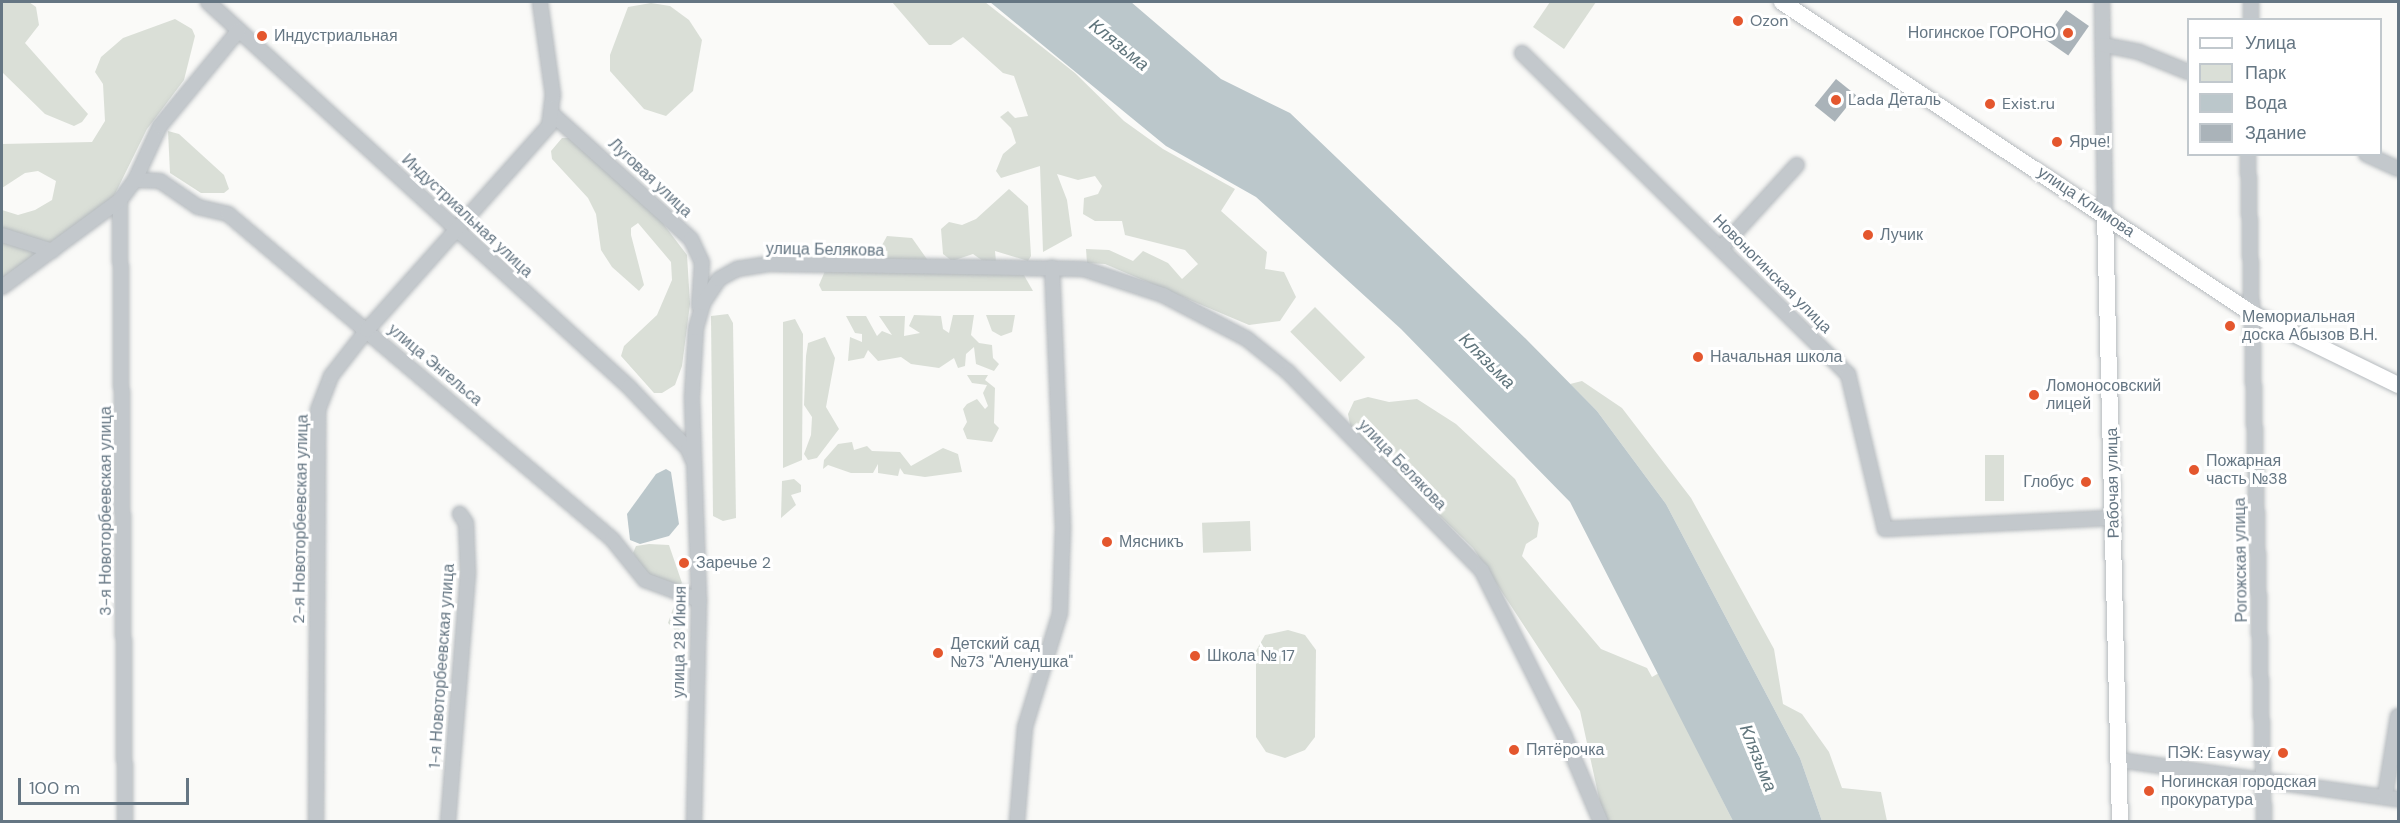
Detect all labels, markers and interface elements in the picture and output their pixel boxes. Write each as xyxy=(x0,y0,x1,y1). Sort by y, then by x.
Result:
place label: Ozon xyxy=(1750,11,1788,31)
water label: Клязьма xyxy=(1085,14,1153,76)
marker: Ozon xyxy=(1731,14,1745,28)
legend xyxy=(2187,18,2382,156)
place label: Ногинское ГОРОНО xyxy=(1908,23,2056,43)
place label: Индустриальная xyxy=(274,26,398,46)
marker: Ногинское ГОРОНО xyxy=(2061,26,2075,40)
marker: Индустриальная xyxy=(255,29,269,43)
text: Улица xyxy=(2245,31,2296,55)
text: Парк xyxy=(2245,61,2286,85)
place label: Lada Деталь xyxy=(1848,90,1941,110)
text: Вода xyxy=(2245,91,2287,115)
marker: Lada Деталь xyxy=(1829,93,1843,107)
place label: Exist.ru xyxy=(2002,94,2055,114)
marker: Exist.ru xyxy=(1983,97,1997,111)
text: Здание xyxy=(2245,121,2306,145)
place label: Ярче! xyxy=(2069,132,2110,152)
street label: Луговая улица xyxy=(604,134,696,222)
marker: Ярче! xyxy=(2050,135,2064,149)
street label: Индустриальная улица xyxy=(398,150,536,282)
street label: улица Климова xyxy=(2034,162,2138,242)
street label: Новоногинская улица xyxy=(1709,211,1835,337)
place label: Лучик xyxy=(1880,225,1923,245)
marker: Лучик xyxy=(1861,228,1875,242)
street label: улица Белякова xyxy=(766,239,884,261)
place label: Мемориальная доска Абызов В.Н. xyxy=(2242,307,2377,345)
marker: Мемориальная доска Абызов В.Н. xyxy=(2223,319,2237,333)
street label: улица Энгельса xyxy=(384,320,486,410)
water label: Клязьма xyxy=(1454,328,1520,394)
place label: Начальная школа xyxy=(1710,347,1842,367)
marker: Начальная школа xyxy=(1691,350,1705,364)
place label: Ломоносовский лицей xyxy=(2046,376,2161,414)
marker: Ломоносовский лицей xyxy=(2027,388,2041,402)
street label: 3-я Новоторбеевская улица xyxy=(96,406,116,616)
street label: 2-я Новоторбеевская улица xyxy=(290,414,312,624)
street label: улица Белякова xyxy=(1354,416,1450,514)
street label: Рабочая улица xyxy=(2102,427,2124,539)
place label: Пожарная часть №38 xyxy=(2206,451,2288,489)
marker: Пожарная часть №38 xyxy=(2187,463,2201,477)
place label: Глобус xyxy=(2023,472,2074,492)
marker: Глобус xyxy=(2079,475,2093,489)
street label: Рогожская улица xyxy=(2230,497,2252,623)
place label: Мясникъ xyxy=(1119,532,1184,552)
marker: Мясникъ xyxy=(1100,535,1114,549)
place label: Заречье 2 xyxy=(696,553,771,573)
marker: Заречье 2 xyxy=(677,556,691,570)
street label: 1-я Новоторбеевская улица xyxy=(425,563,459,769)
street label: улица 28 Июня xyxy=(669,586,691,698)
place label: Детский сад №73 "Аленушка" xyxy=(950,634,1073,672)
marker: Детский сад №73 "Аленушка" xyxy=(931,646,945,660)
place label: Школа № 17 xyxy=(1207,646,1295,666)
marker: Школа № 17 xyxy=(1188,649,1202,663)
water label: Клязьма xyxy=(1735,721,1781,795)
place label: Пятёрочка xyxy=(1526,740,1604,760)
marker: Пятёрочка xyxy=(1507,743,1521,757)
place label: ПЭК: Easyway xyxy=(2168,743,2271,763)
marker: ПЭК: Easyway xyxy=(2276,746,2290,760)
scale bar xyxy=(21,766,192,804)
place label: Ногинская городская прокуратура xyxy=(2161,772,2316,810)
text: 100 m xyxy=(29,776,80,800)
marker: Ногинская городская прокуратура xyxy=(2142,784,2156,798)

